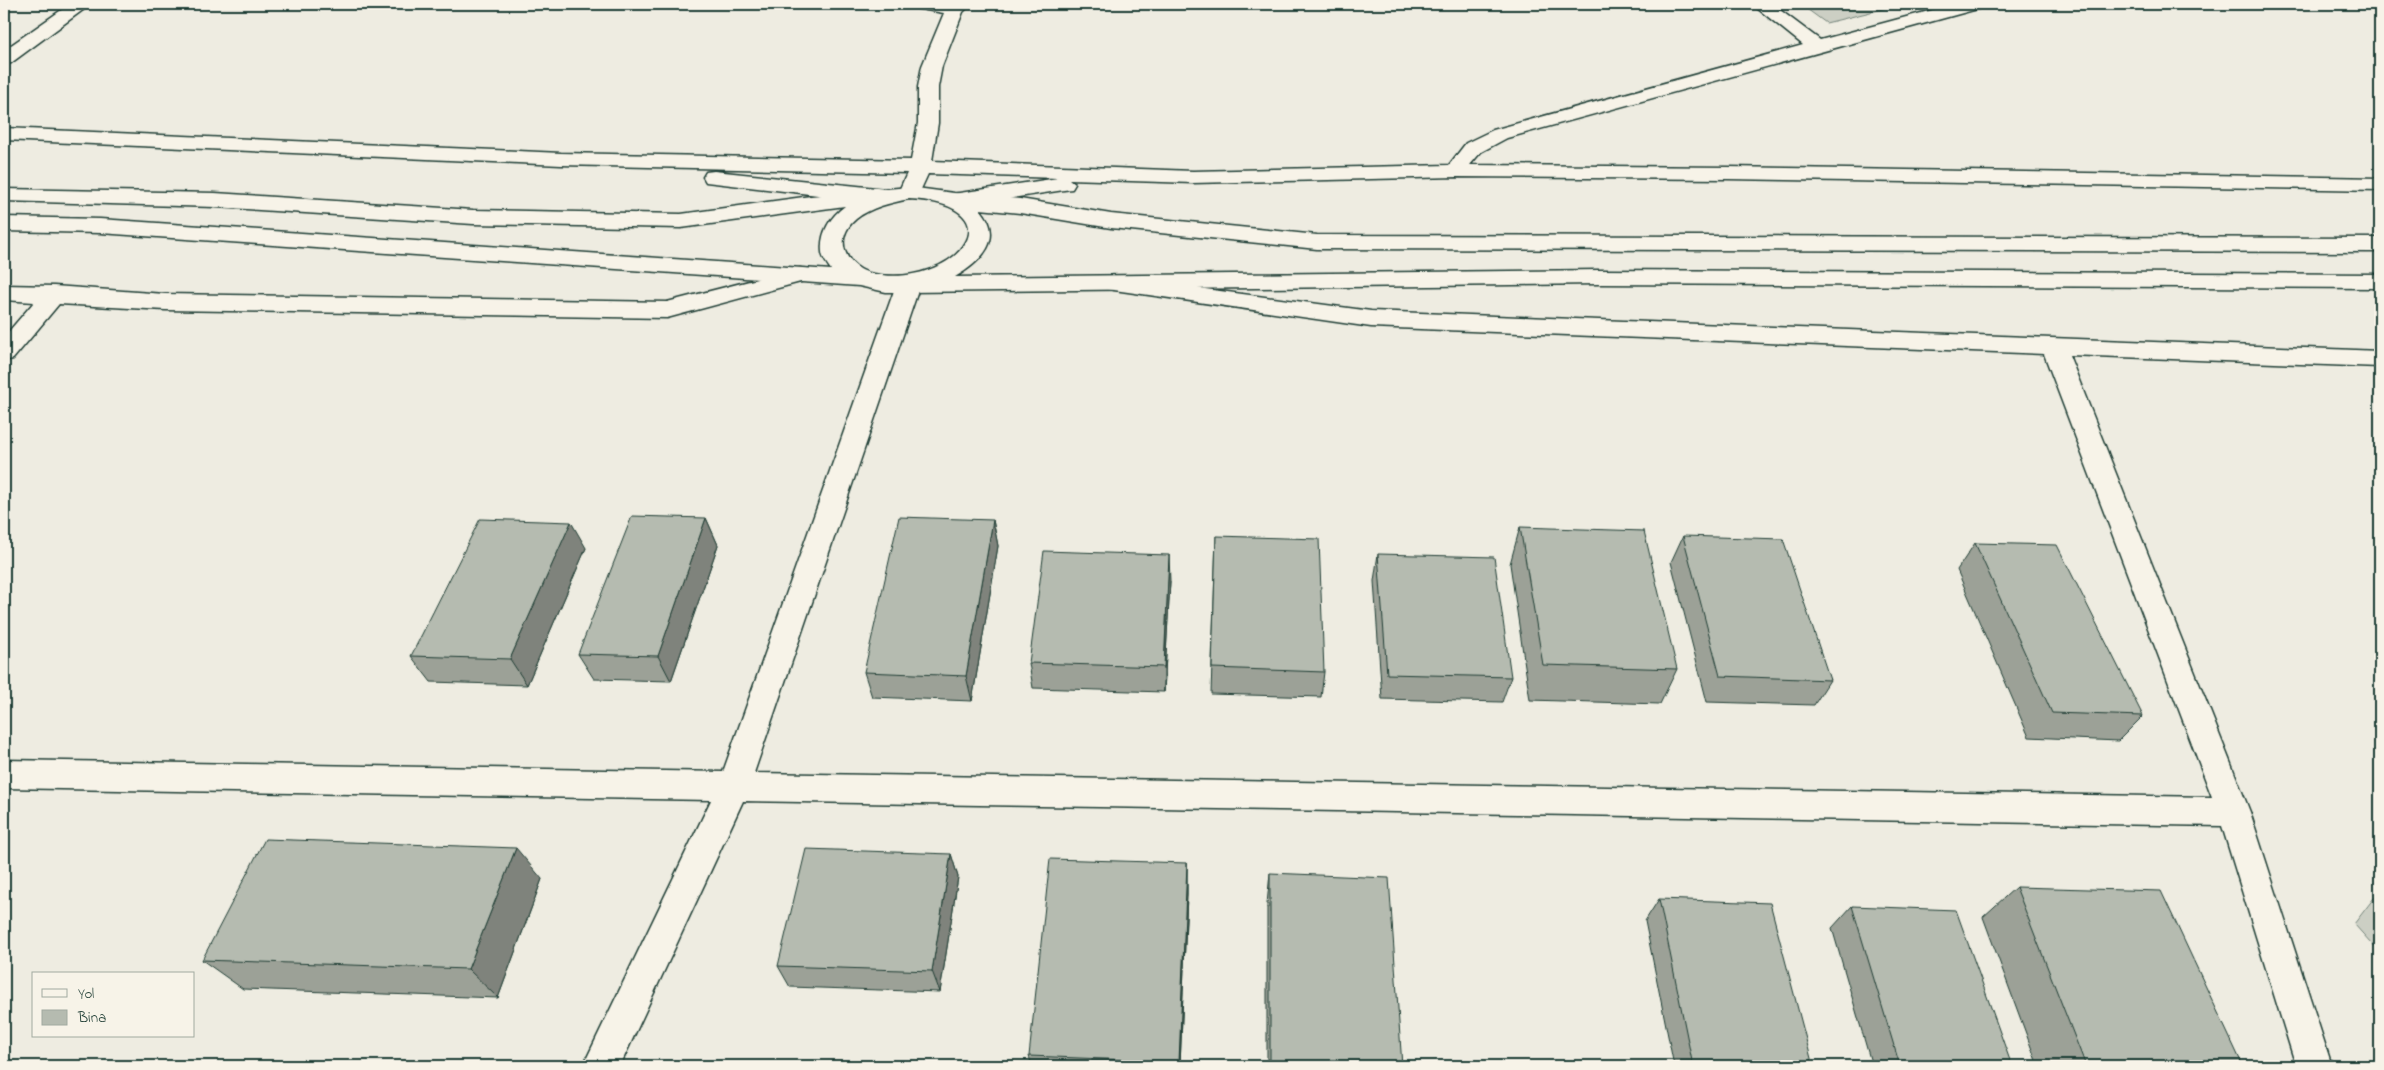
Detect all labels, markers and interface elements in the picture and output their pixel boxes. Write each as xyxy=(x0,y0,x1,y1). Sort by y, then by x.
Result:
legend xyxy=(32,972,195,1038)
text: Yol xyxy=(78,983,94,1005)
text: Bina xyxy=(77,1007,106,1029)

